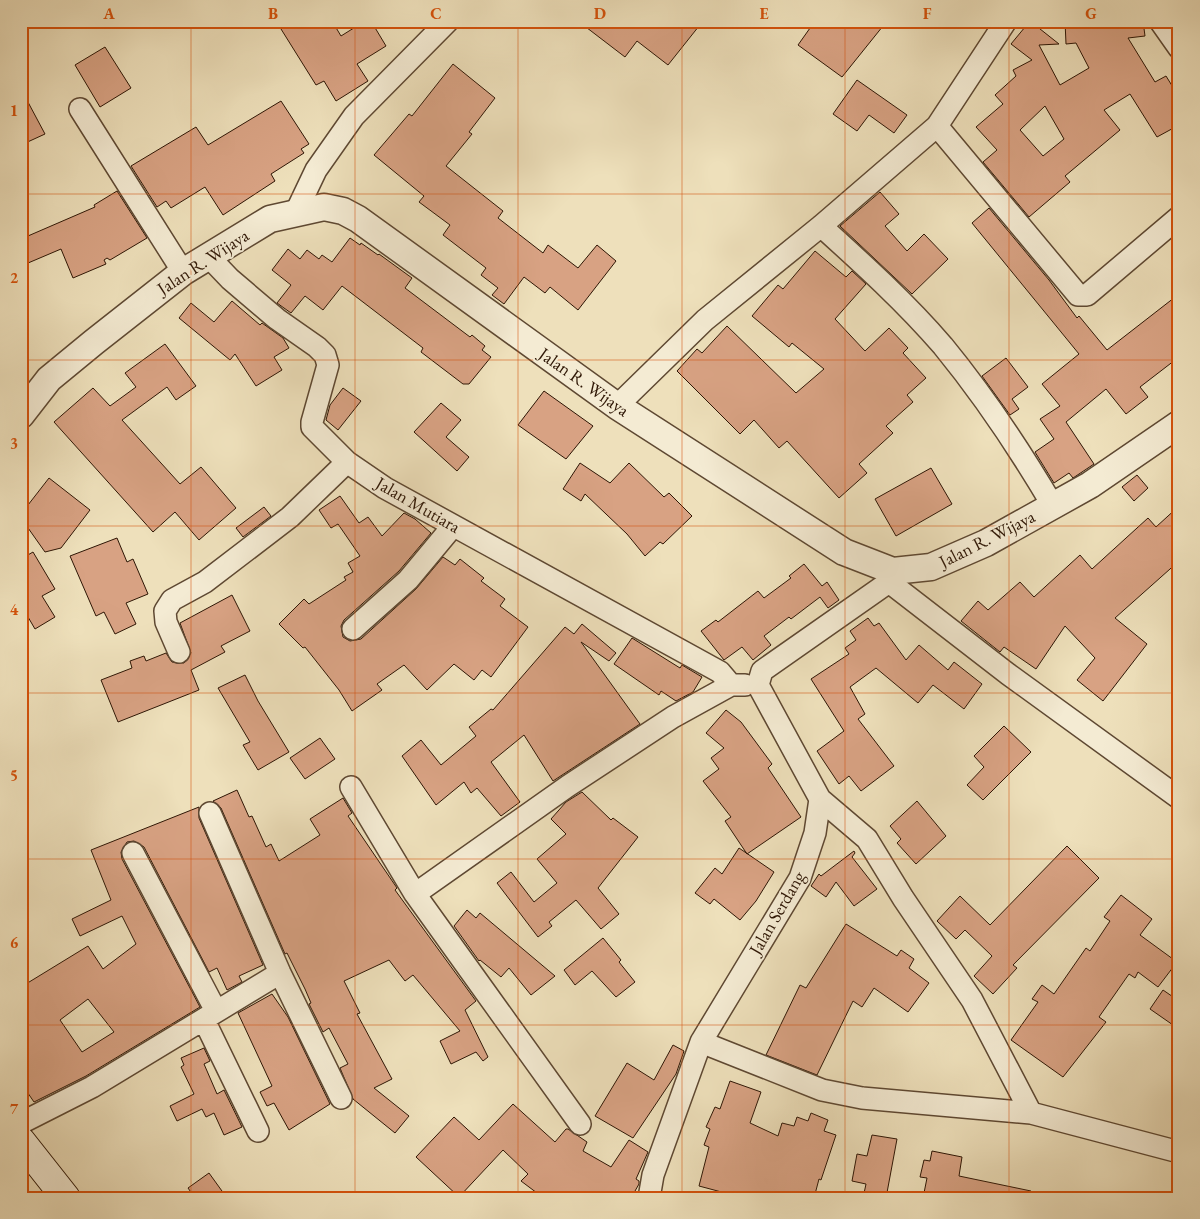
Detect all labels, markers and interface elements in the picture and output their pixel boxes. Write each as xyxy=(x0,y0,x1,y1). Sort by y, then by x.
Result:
text: A xyxy=(102,3,115,24)
text: B xyxy=(268,3,278,24)
text: C xyxy=(430,3,442,24)
text: D xyxy=(594,3,606,24)
text: E xyxy=(759,3,769,24)
text: F xyxy=(923,3,932,24)
text: G xyxy=(1085,3,1097,24)
text: 1 xyxy=(10,100,18,121)
street label: Jalan R. Wijaya xyxy=(151,223,254,301)
text: 2 xyxy=(10,267,19,288)
street label: Jalan R. Wijaya xyxy=(533,341,635,422)
text: 3 xyxy=(10,433,18,454)
street label: Jalan Mutiara xyxy=(370,470,465,538)
street label: Jalan R. Wijaya xyxy=(933,504,1039,574)
text: 4 xyxy=(10,599,19,620)
text: 5 xyxy=(10,765,18,786)
street label: Jalan Serdang xyxy=(742,867,810,960)
text: 6 xyxy=(10,932,19,953)
text: 7 xyxy=(10,1098,19,1119)

